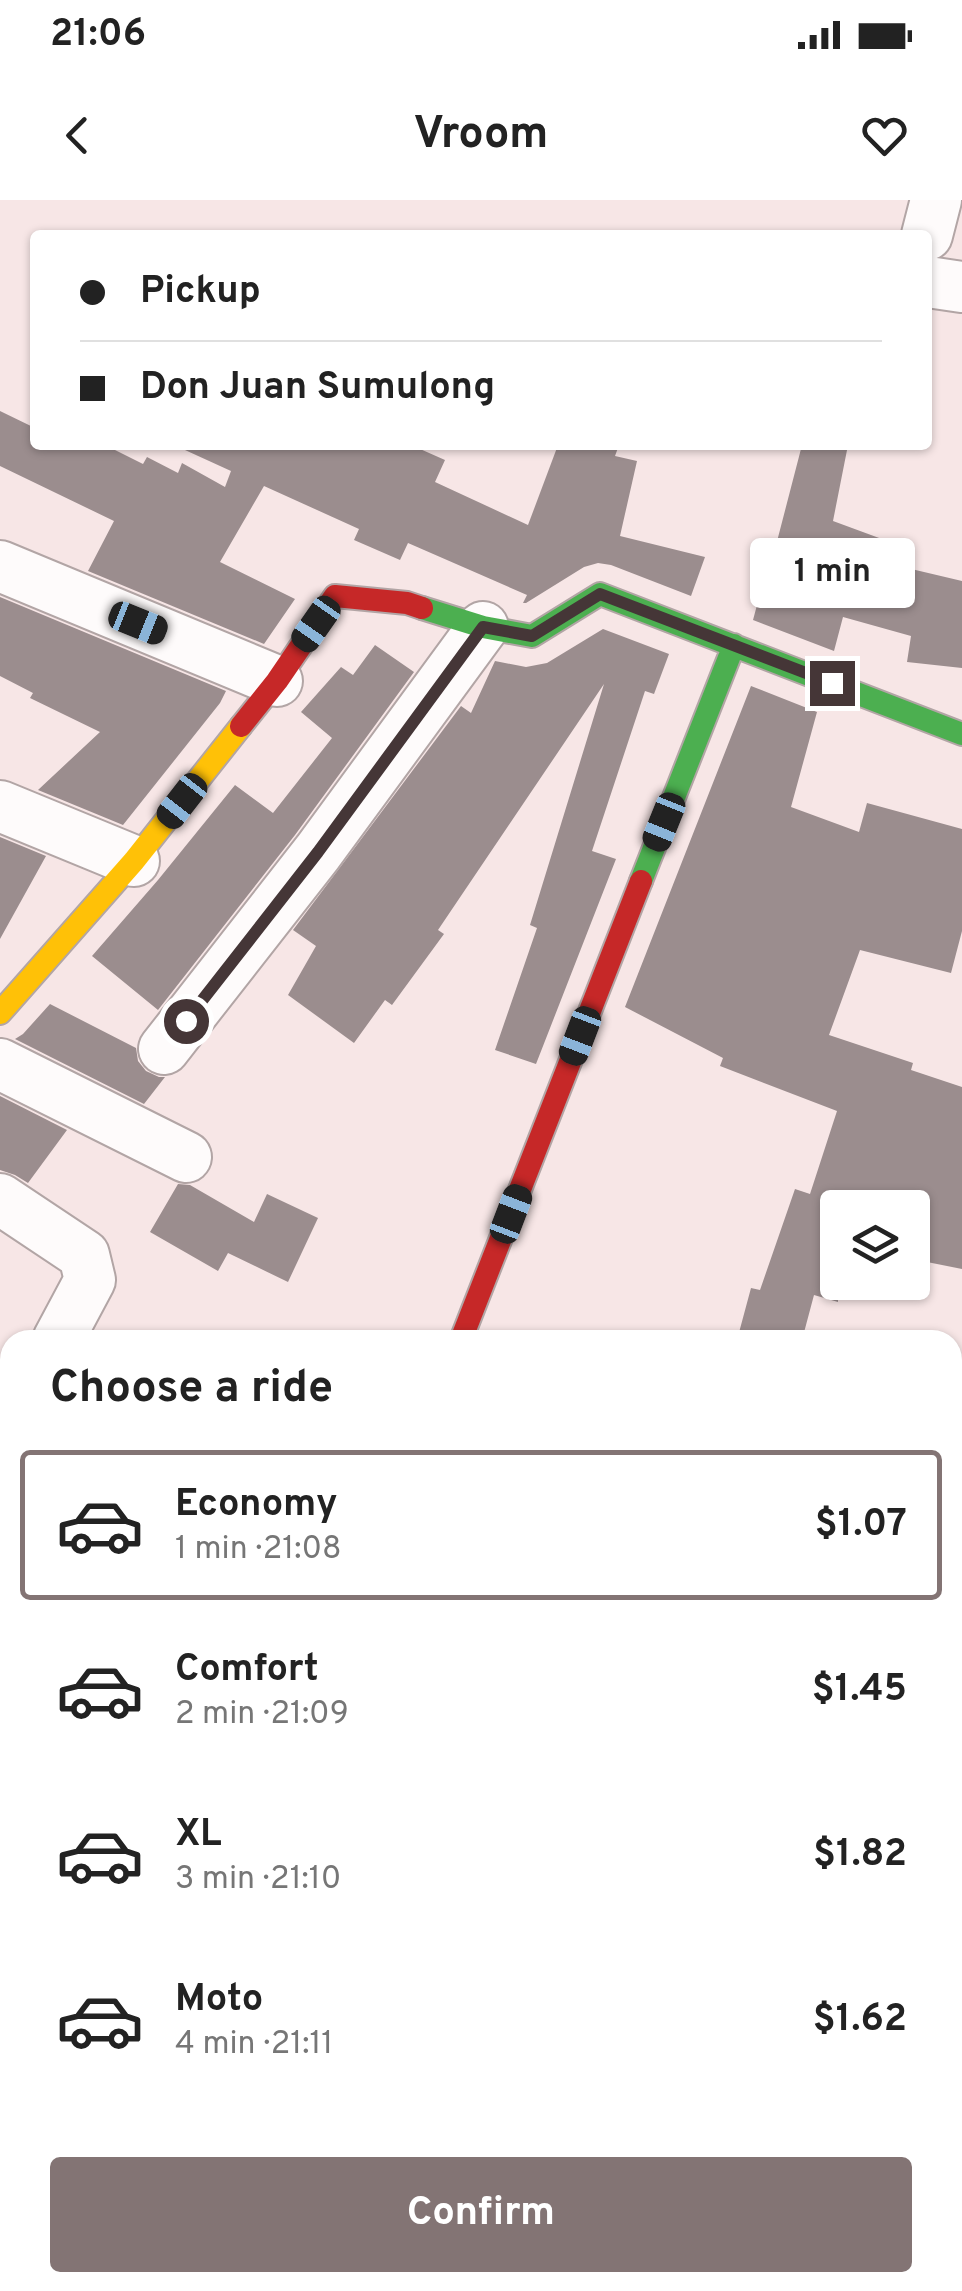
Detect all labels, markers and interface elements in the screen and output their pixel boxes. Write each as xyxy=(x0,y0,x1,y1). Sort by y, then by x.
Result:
text: 21:06 xyxy=(50,11,146,60)
text: Vroom xyxy=(413,107,549,164)
icon: back xyxy=(50,108,105,163)
icon: heart xyxy=(857,108,912,163)
text: Pickup xyxy=(140,268,261,317)
text: Don Juan Sumulong xyxy=(140,364,495,413)
callout: 1 min xyxy=(750,538,914,608)
text: 1 min xyxy=(794,553,871,593)
car xyxy=(287,591,345,657)
car xyxy=(105,598,171,648)
route end xyxy=(810,661,855,706)
car xyxy=(152,768,212,834)
car xyxy=(639,789,689,855)
route start xyxy=(164,999,209,1044)
car xyxy=(555,1003,605,1069)
car xyxy=(486,1181,536,1247)
map controls xyxy=(820,1190,930,1300)
button: layers xyxy=(820,1190,930,1300)
text: Choose a ride xyxy=(50,1361,333,1418)
icon: car xyxy=(55,1480,145,1570)
text: Economy xyxy=(175,1481,337,1530)
text: $1.07 xyxy=(815,1501,907,1550)
text: 1 min · 21:08 xyxy=(175,1530,342,1570)
icon: car xyxy=(55,1645,145,1735)
text: Comfort xyxy=(175,1646,319,1695)
text: $1.45 xyxy=(812,1666,907,1715)
text: 2 min · 21:09 xyxy=(175,1695,349,1735)
icon: car xyxy=(55,1810,145,1900)
text: XL xyxy=(175,1811,222,1860)
text: $1.82 xyxy=(813,1831,907,1880)
text: 3 min · 21:10 xyxy=(175,1860,341,1900)
icon: car xyxy=(55,1975,145,2065)
text: Moto xyxy=(175,1976,263,2025)
text: $1.62 xyxy=(813,1996,907,2045)
text: 4 min · 21:11 xyxy=(175,2025,333,2065)
button: Confirm xyxy=(50,2157,912,2272)

